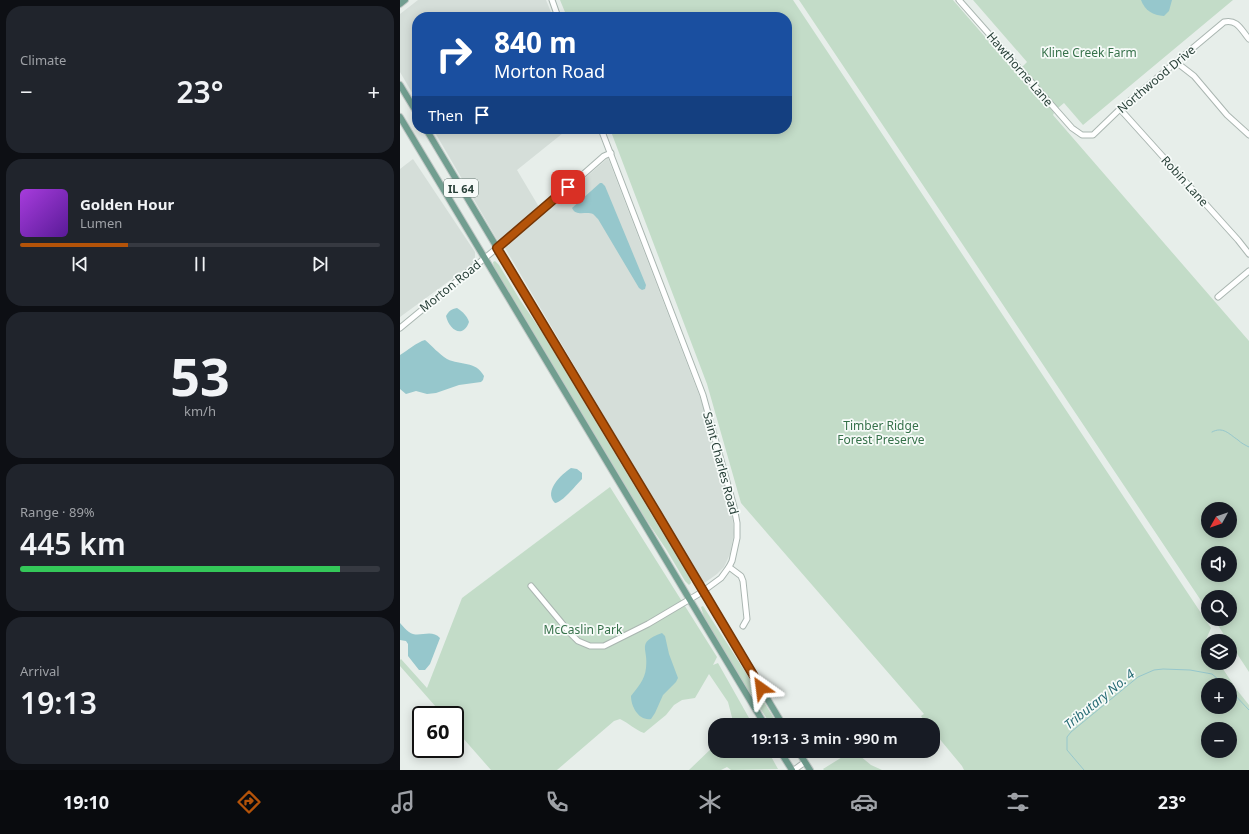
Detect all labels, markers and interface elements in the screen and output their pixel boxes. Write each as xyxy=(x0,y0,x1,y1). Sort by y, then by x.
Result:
text: 840 m xyxy=(494,23,577,61)
icon: right xyxy=(428,28,480,80)
street label: Hawthorne Lane xyxy=(983,28,1057,110)
street label: Northwood Drive xyxy=(1113,41,1199,117)
park label: Kline Creek Farm xyxy=(1041,44,1137,61)
text: Climate xyxy=(20,51,66,69)
text: Morton Road xyxy=(494,59,605,83)
text: 23° xyxy=(176,71,224,112)
text: − xyxy=(20,76,33,106)
text: + xyxy=(367,76,380,106)
icon: arrive xyxy=(471,104,493,126)
text: Then xyxy=(428,105,463,125)
street label: Robin Lane xyxy=(1158,152,1213,210)
pin xyxy=(551,170,585,204)
icon: arrive xyxy=(557,176,579,198)
road number: IL 64 xyxy=(444,179,478,197)
text: Golden Hour xyxy=(80,194,174,214)
text: Lumen xyxy=(80,214,122,232)
icon: previous xyxy=(69,253,91,275)
icon: pause xyxy=(189,253,211,275)
icon: next xyxy=(309,253,331,275)
street label: Morton Road xyxy=(416,256,484,316)
text: 53 xyxy=(170,340,230,411)
text: km/h xyxy=(184,402,216,420)
street label: Saint Charles Road xyxy=(699,410,743,516)
park label: Timber Ridge Forest Preserve xyxy=(837,417,925,448)
north arrow xyxy=(1201,502,1237,538)
map controls xyxy=(1201,502,1237,758)
text: Range · 89% xyxy=(20,503,95,521)
text: 445 km xyxy=(20,523,126,564)
button: sound xyxy=(1201,546,1237,582)
button: search xyxy=(1201,590,1237,626)
park label: McCaslin Park xyxy=(544,621,623,638)
button: layers xyxy=(1201,634,1237,670)
text: Arrival xyxy=(20,662,60,680)
water label: Tributary No. 4 xyxy=(1060,665,1138,733)
position arrow xyxy=(740,667,782,709)
button: + xyxy=(1201,678,1237,714)
text: 19:13 xyxy=(20,682,97,723)
speed limit sign: 60 xyxy=(412,706,464,758)
button: − xyxy=(1201,722,1237,758)
text: 19:13 · 3 min · 990 m xyxy=(750,728,898,748)
icon: directions xyxy=(235,788,263,816)
icon: music xyxy=(389,788,417,816)
icon: phone xyxy=(543,788,571,816)
icon: climate xyxy=(696,788,724,816)
icon: car xyxy=(850,788,878,816)
icon: filters xyxy=(1004,788,1032,816)
text: 19:10 xyxy=(63,790,109,814)
text: 23° xyxy=(1158,790,1186,814)

